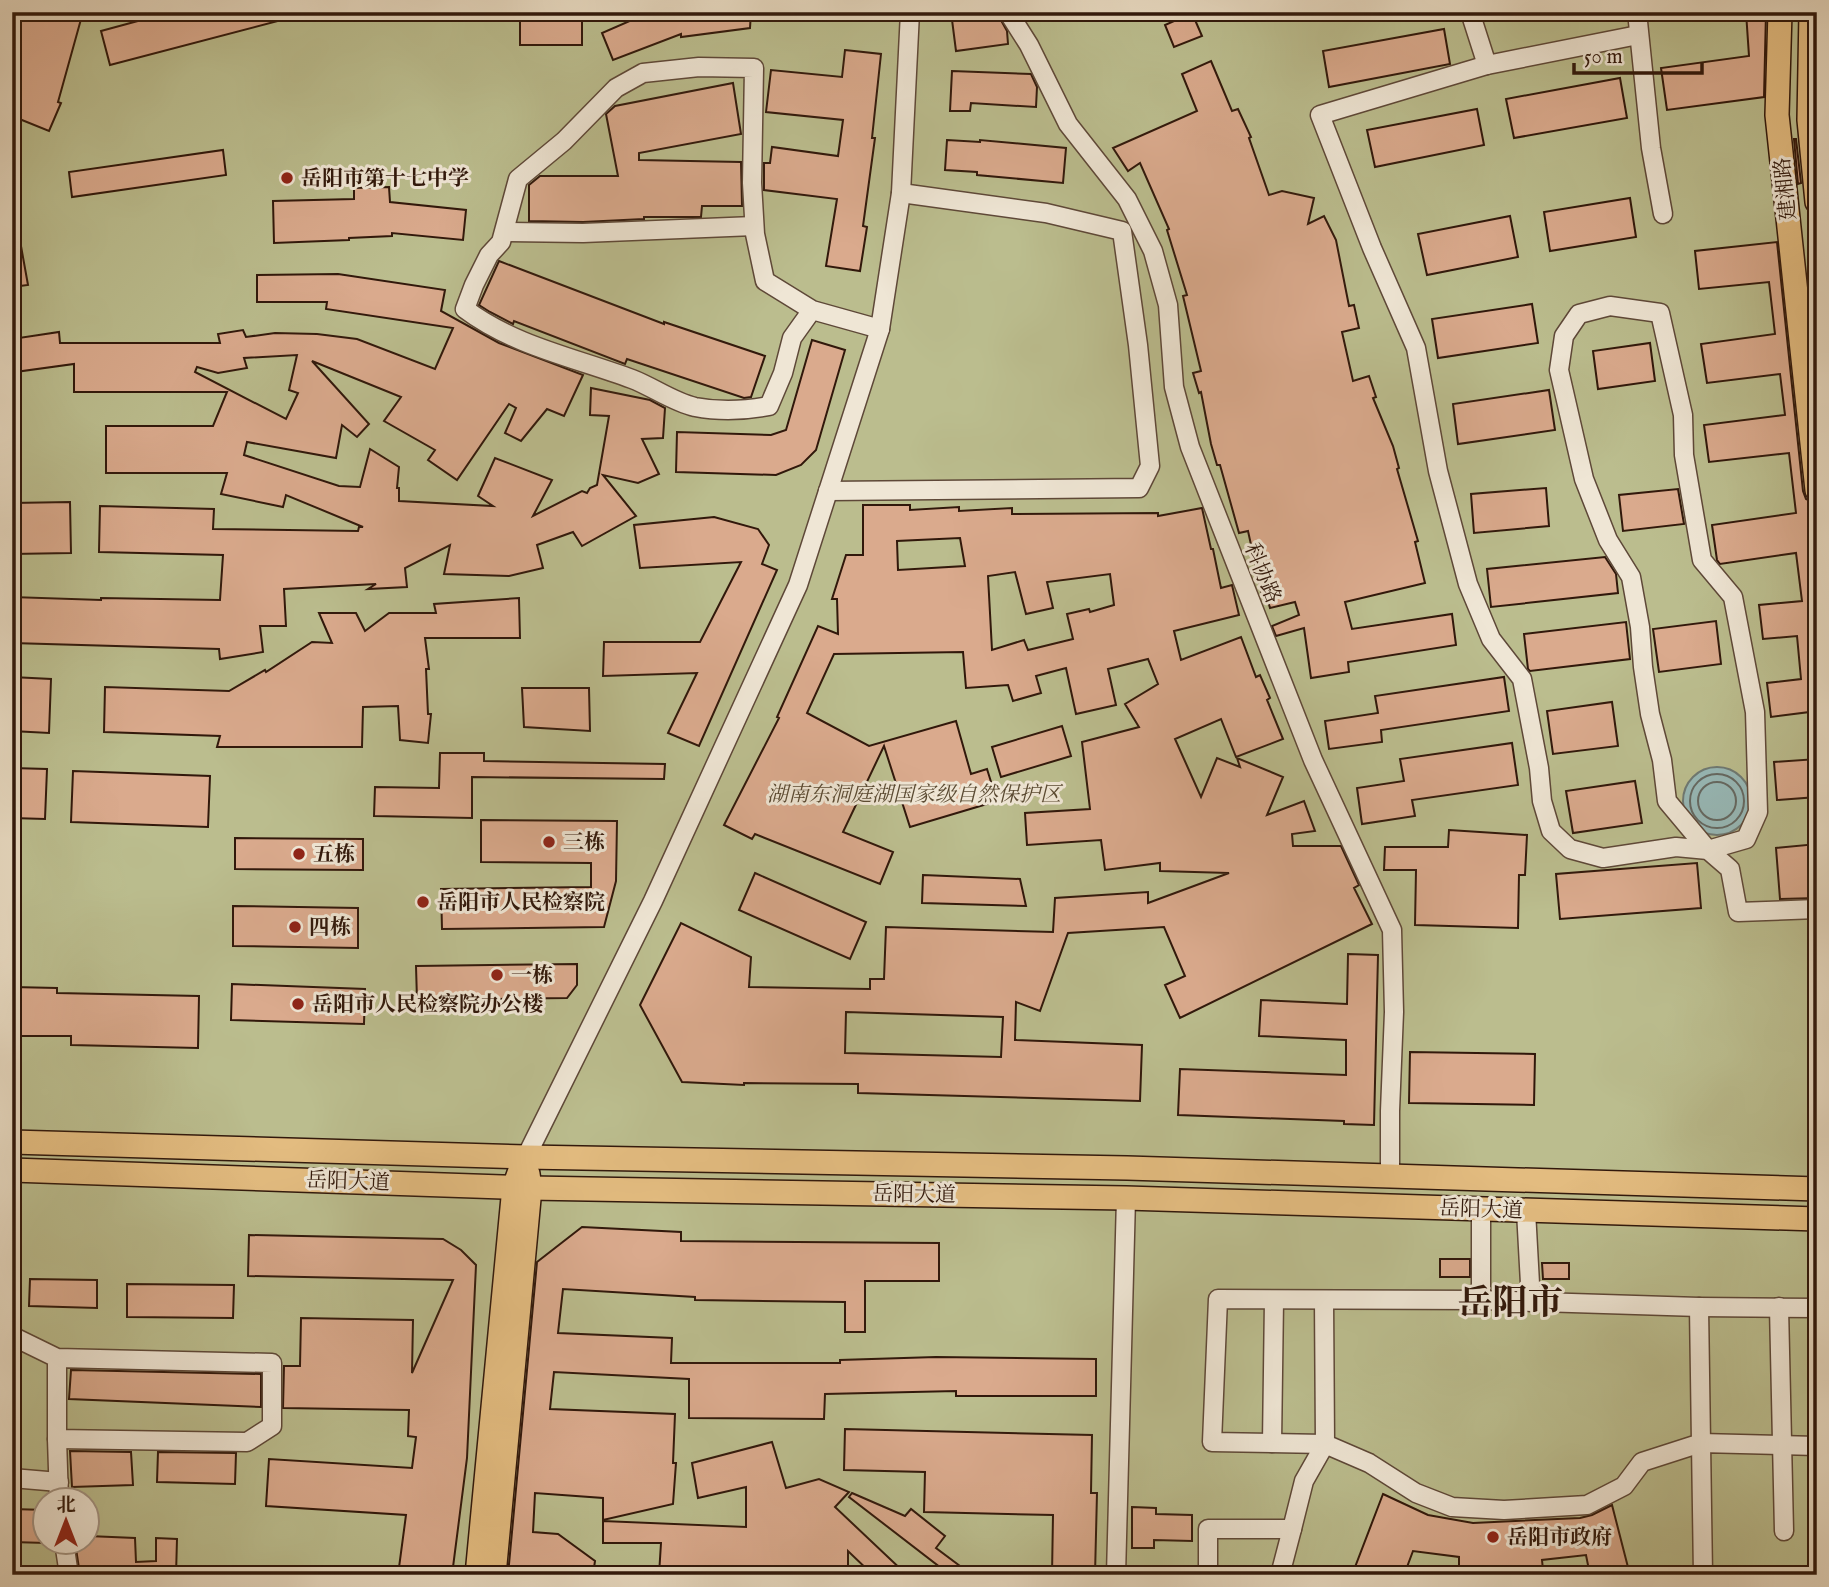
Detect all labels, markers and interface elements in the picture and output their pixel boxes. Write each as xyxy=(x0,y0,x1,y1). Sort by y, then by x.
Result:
scale bar xyxy=(1574,32,1701,76)
text: 50 m xyxy=(1584,44,1623,71)
street label: 建湘路 xyxy=(1770,156,1803,222)
place label: 岳阳市第十七中学 xyxy=(301,166,469,193)
marker: 岳阳市第十七中学 xyxy=(279,170,295,186)
street label: 科协路 xyxy=(1237,539,1286,608)
park label: 湖南东洞庭湖国家级自然保护区 xyxy=(767,782,1064,809)
place label: 三栋 xyxy=(563,830,605,857)
marker: 三栋 xyxy=(541,834,557,850)
place label: 五栋 xyxy=(313,842,355,869)
marker: 五栋 xyxy=(291,846,307,862)
place label: 岳阳市人民检察院 xyxy=(437,890,605,917)
marker: 岳阳市人民检察院 xyxy=(415,894,431,910)
place label: 四栋 xyxy=(309,915,351,942)
marker: 四栋 xyxy=(287,919,303,935)
place label: 一栋 xyxy=(511,963,553,990)
marker: 一栋 xyxy=(489,967,505,983)
place label: 岳阳市人民检察院办公楼 xyxy=(312,992,543,1019)
marker: 岳阳市人民检察院办公楼 xyxy=(290,996,306,1012)
street label: 岳阳大道 xyxy=(306,1168,390,1197)
street label: 岳阳大道 xyxy=(872,1181,956,1210)
street label: 岳阳大道 xyxy=(1439,1196,1523,1225)
district label: 岳阳市 xyxy=(1457,1282,1563,1327)
north arrow xyxy=(32,1486,102,1556)
text: 北 xyxy=(56,1494,76,1518)
place label: 岳阳市政府 xyxy=(1507,1525,1612,1552)
marker: 岳阳市政府 xyxy=(1485,1529,1501,1545)

